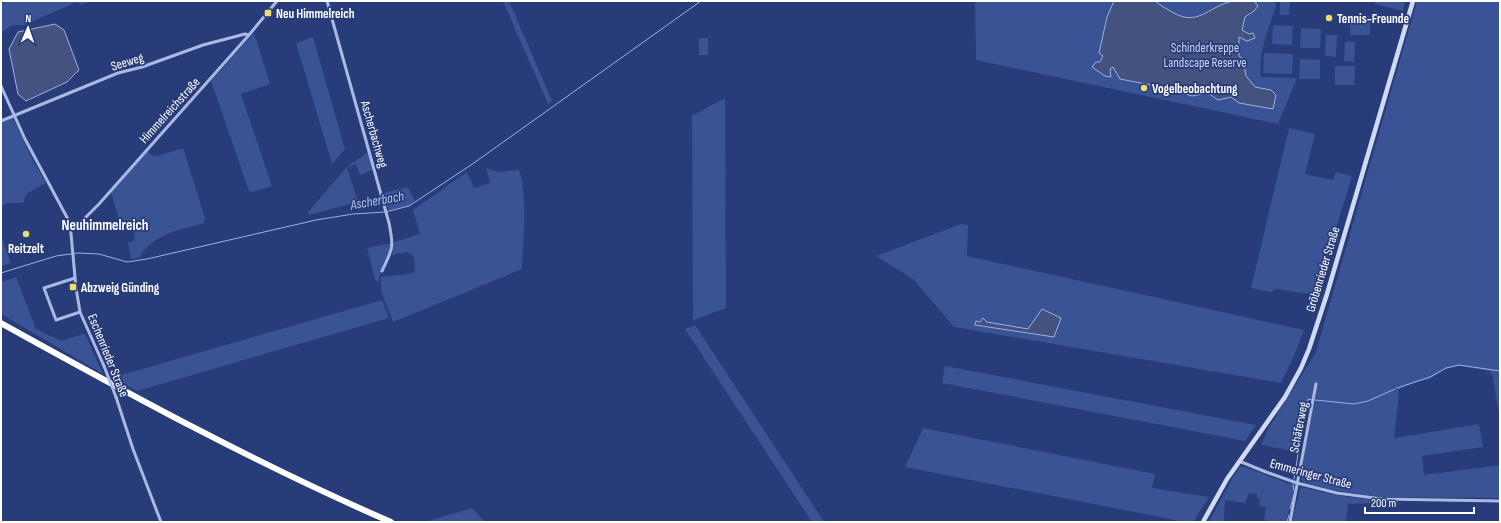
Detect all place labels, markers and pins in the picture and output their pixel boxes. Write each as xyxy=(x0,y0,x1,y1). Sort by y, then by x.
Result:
place label: Neu Himmelreich xyxy=(276,6,355,22)
marker: Neu Himmelreich xyxy=(263,8,273,18)
place label: Tennis-Freunde xyxy=(1337,11,1409,27)
marker: Tennis-Freunde xyxy=(1324,13,1334,23)
place label: Vogelbeobachtung xyxy=(1152,81,1238,97)
marker: Vogelbeobachtung xyxy=(1139,83,1149,93)
marker: Reitzelt xyxy=(21,229,31,239)
place label: Reitzelt xyxy=(8,241,45,257)
place label: Abzweig Günding xyxy=(80,280,160,296)
marker: Abzweig Günding xyxy=(68,282,78,292)

